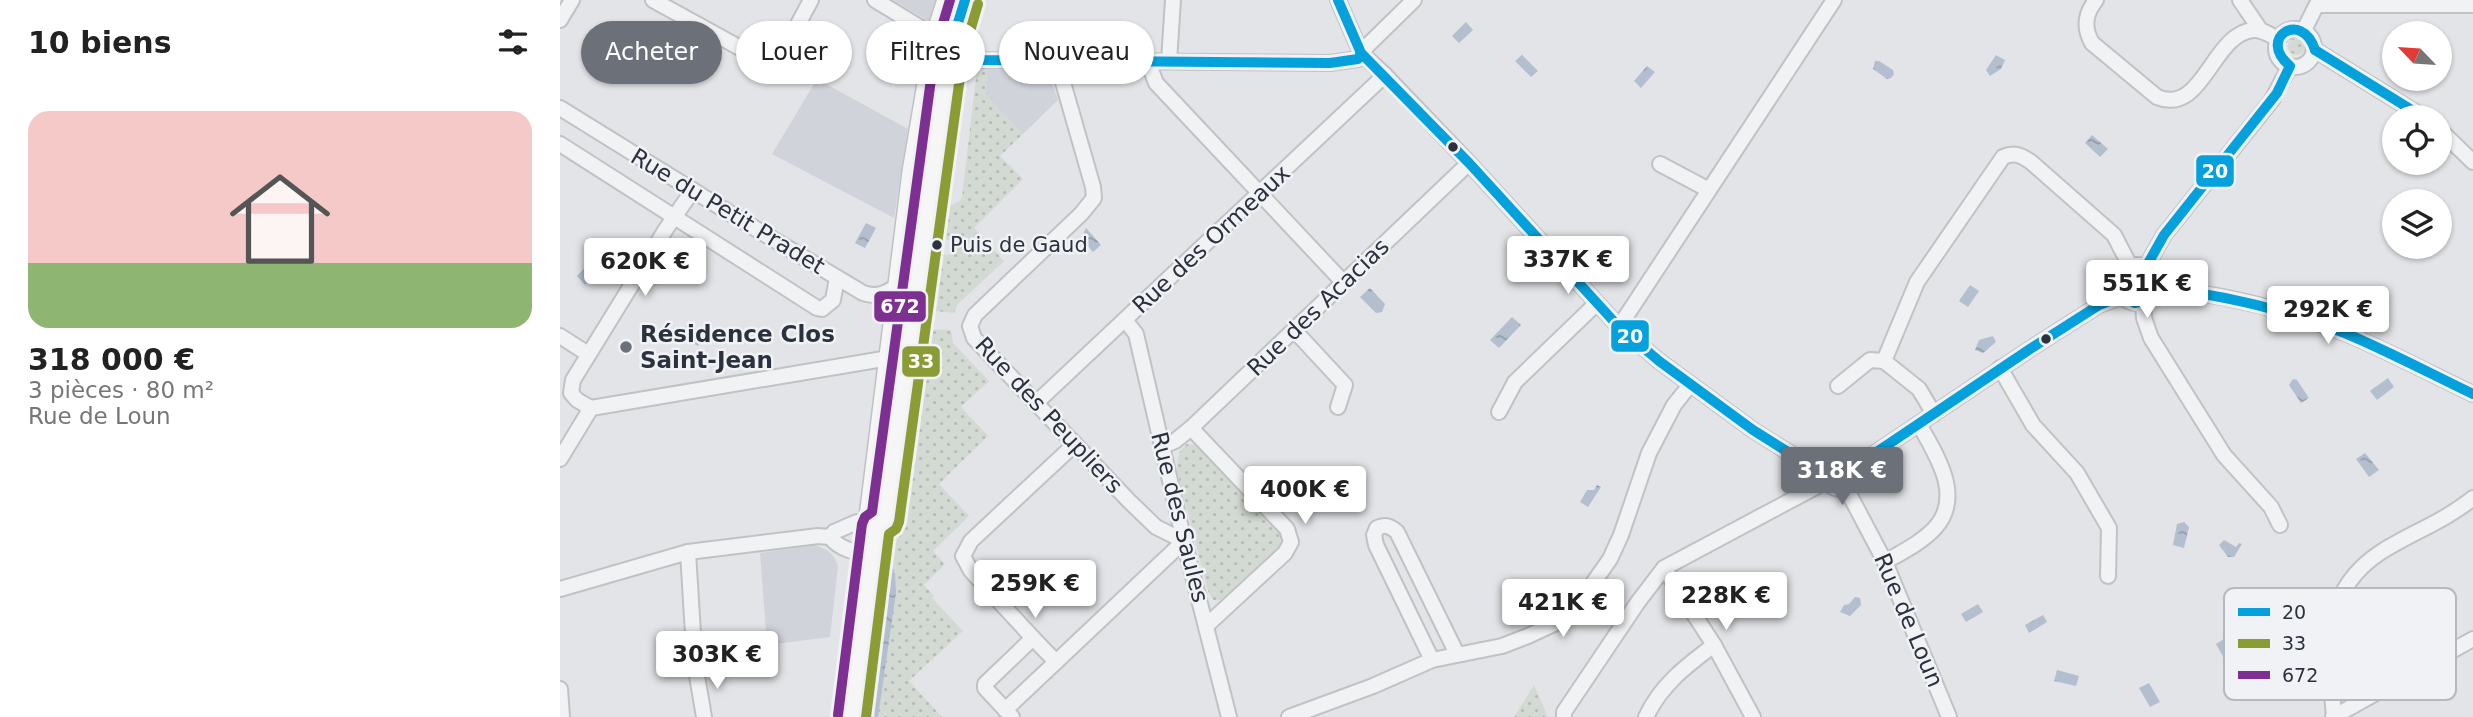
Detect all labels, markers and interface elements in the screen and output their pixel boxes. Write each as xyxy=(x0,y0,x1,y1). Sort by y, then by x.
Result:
chip: Acheter xyxy=(581,21,722,84)
chip: Louer xyxy=(736,21,852,84)
chip: Filtres xyxy=(866,21,985,84)
chip: Nouveau xyxy=(999,21,1154,84)
north arrow xyxy=(2382,21,2452,91)
map controls xyxy=(2382,21,2452,259)
icon: filters xyxy=(494,23,532,61)
text: 10 biens xyxy=(28,25,172,60)
button: locate xyxy=(2382,105,2452,175)
unlabelled marker xyxy=(1446,140,1460,154)
street label: Rue du Petit Pradet xyxy=(627,143,829,279)
line badge: 20 xyxy=(2195,154,2235,188)
icon: home xyxy=(217,156,343,282)
street label: Rue des Ormeaux xyxy=(1127,160,1295,318)
text: 20 xyxy=(2202,160,2228,182)
button: layers xyxy=(2382,189,2452,259)
place label: Puis de Gaud xyxy=(950,233,1088,257)
street label: Rue des Acacias xyxy=(1242,233,1394,381)
pin: 337K € xyxy=(1511,236,1625,296)
pin: 620K € xyxy=(588,238,702,298)
marker: Puis de Gaud xyxy=(930,238,944,252)
text: 337K € xyxy=(1523,246,1613,272)
text: 620K € xyxy=(600,248,690,274)
pin: 551K € xyxy=(2090,260,2204,320)
text: 551K € xyxy=(2102,270,2192,296)
pin: 292K € xyxy=(2271,286,2385,346)
line badge: 672 xyxy=(873,290,927,323)
text: 672 xyxy=(880,295,920,317)
text: 292K € xyxy=(2283,296,2373,322)
line badge: 20 xyxy=(1610,319,1650,353)
place label: Résidence Clos Saint-Jean xyxy=(640,321,835,373)
text: 20 xyxy=(1617,325,1643,347)
street label: Rue des Peupliers xyxy=(970,332,1128,498)
unlabelled marker xyxy=(2039,332,2053,346)
marker: Résidence Clos Saint-Jean xyxy=(618,339,634,355)
text: 318 000 € xyxy=(28,342,195,377)
line badge: 33 xyxy=(901,345,941,378)
text: 33 xyxy=(908,350,934,372)
text: 3 pièces · 80 m² xyxy=(28,377,214,403)
text: Rue de Loun xyxy=(28,403,171,429)
street label: Rue des Saules xyxy=(1146,429,1214,605)
pin: 318K € xyxy=(1785,448,1899,507)
text: 318K € xyxy=(1797,457,1887,483)
pin: 400K € xyxy=(1248,466,1362,526)
text: 400K € xyxy=(1260,476,1350,502)
street label: Rue de Loun xyxy=(1869,549,1949,691)
pin: 259K € xyxy=(978,560,1092,620)
text: 259K € xyxy=(990,570,1080,596)
pin: 228K € xyxy=(1669,572,1783,632)
pin: 421K € xyxy=(1506,580,1620,639)
text: 228K € xyxy=(1681,582,1771,608)
legend xyxy=(2224,588,2456,700)
text: 421K € xyxy=(1518,589,1608,615)
text: 20 xyxy=(2282,601,2306,623)
pin: 303K € xyxy=(660,632,774,691)
text: 33 xyxy=(2282,632,2306,654)
text: 303K € xyxy=(672,641,762,667)
text: 672 xyxy=(2282,664,2318,686)

